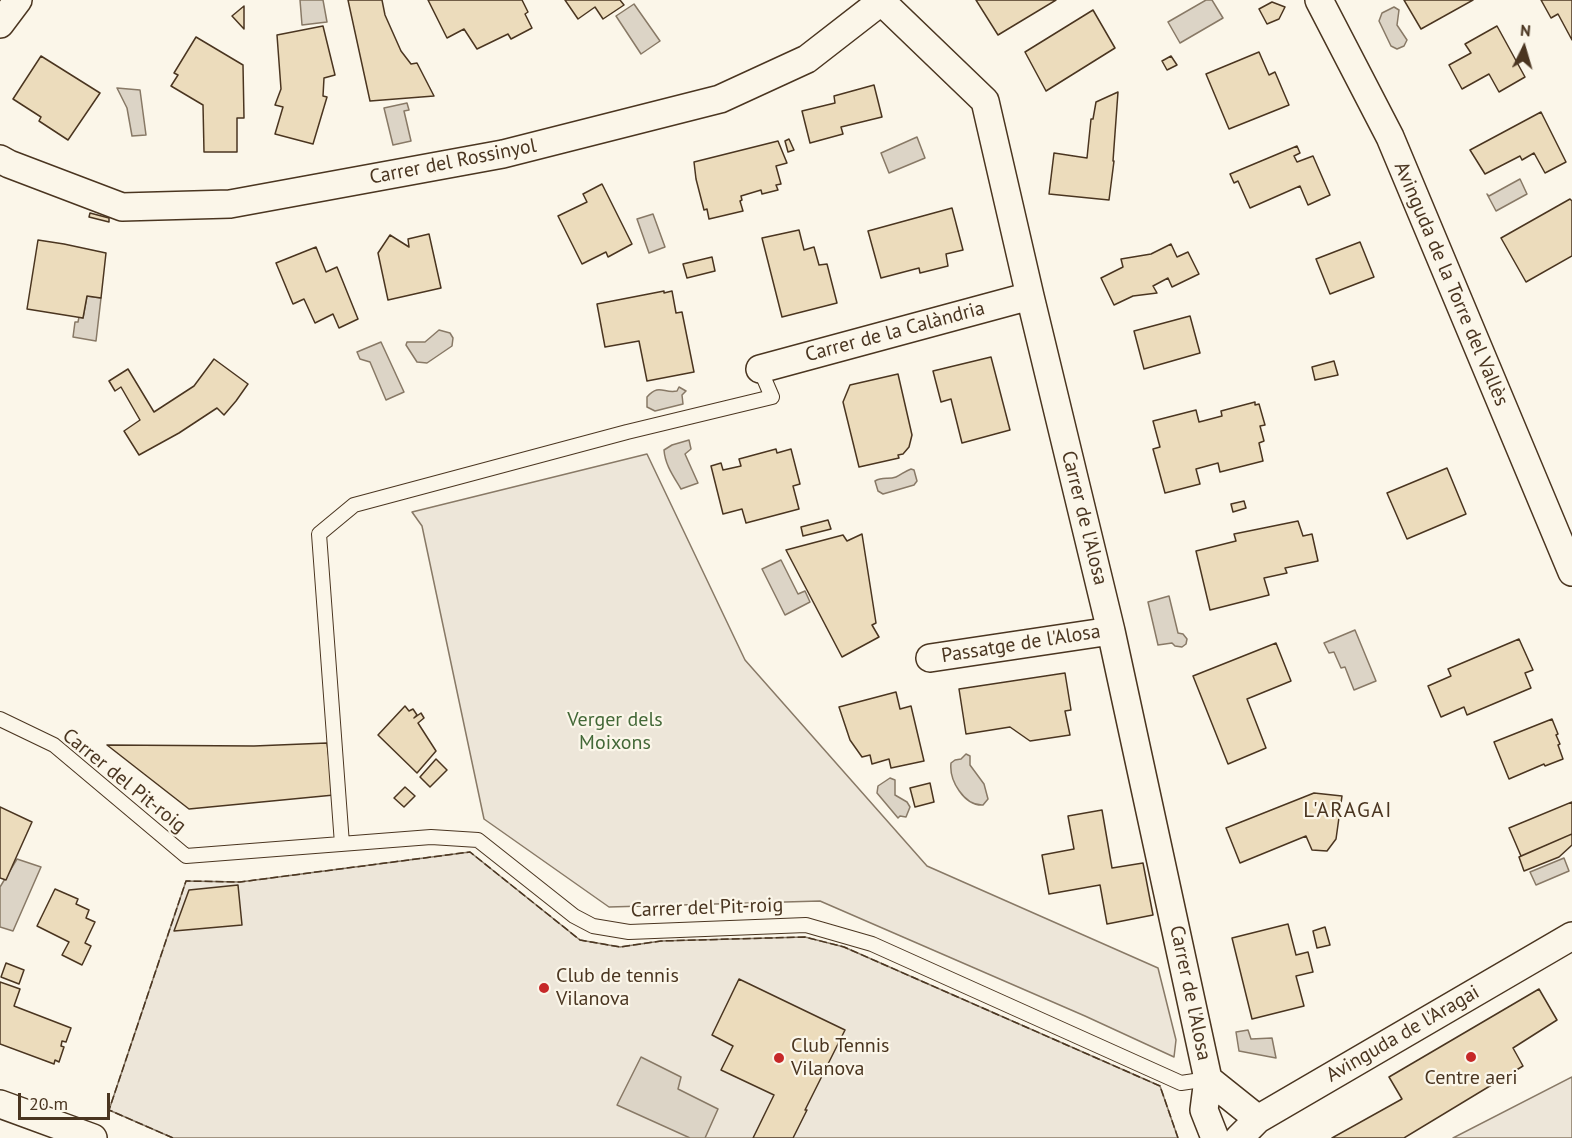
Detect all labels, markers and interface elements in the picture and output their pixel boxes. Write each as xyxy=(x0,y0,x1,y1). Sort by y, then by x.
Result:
north arrow xyxy=(1494,18,1554,78)
text: N xyxy=(1519,20,1532,40)
street label: Carrer del Rossinyol xyxy=(368,134,538,190)
street label: Avinguda de la Torre del Vallès xyxy=(1389,158,1513,410)
street label: Carrer de la Calàndria xyxy=(803,296,987,368)
street label: Carrer de l'Alosa xyxy=(1056,448,1112,588)
street label: Passatge de l'Alosa xyxy=(940,620,1102,668)
park label: Verger dels Moixons xyxy=(567,708,663,755)
street label: Carrer del Pit-roig xyxy=(57,724,191,838)
district label: L'ARAGAI xyxy=(1303,798,1393,824)
street label: Carrer del Pit-roig xyxy=(630,893,784,923)
street label: Carrer de l'Alosa xyxy=(1164,923,1216,1063)
place label: Club de tennis Vilanova xyxy=(556,964,679,1011)
street label: Avinguda de l'Aragai xyxy=(1322,980,1484,1088)
marker: Club de tennis Vilanova xyxy=(537,981,551,995)
place label: Club Tennis Vilanova xyxy=(791,1034,890,1081)
marker: Centre aeri xyxy=(1464,1050,1478,1064)
marker: Club Tennis Vilanova xyxy=(772,1051,786,1065)
place label: Centre aeri xyxy=(1424,1066,1518,1090)
scale bar xyxy=(21,1081,112,1119)
text: 20 m xyxy=(29,1092,68,1115)

